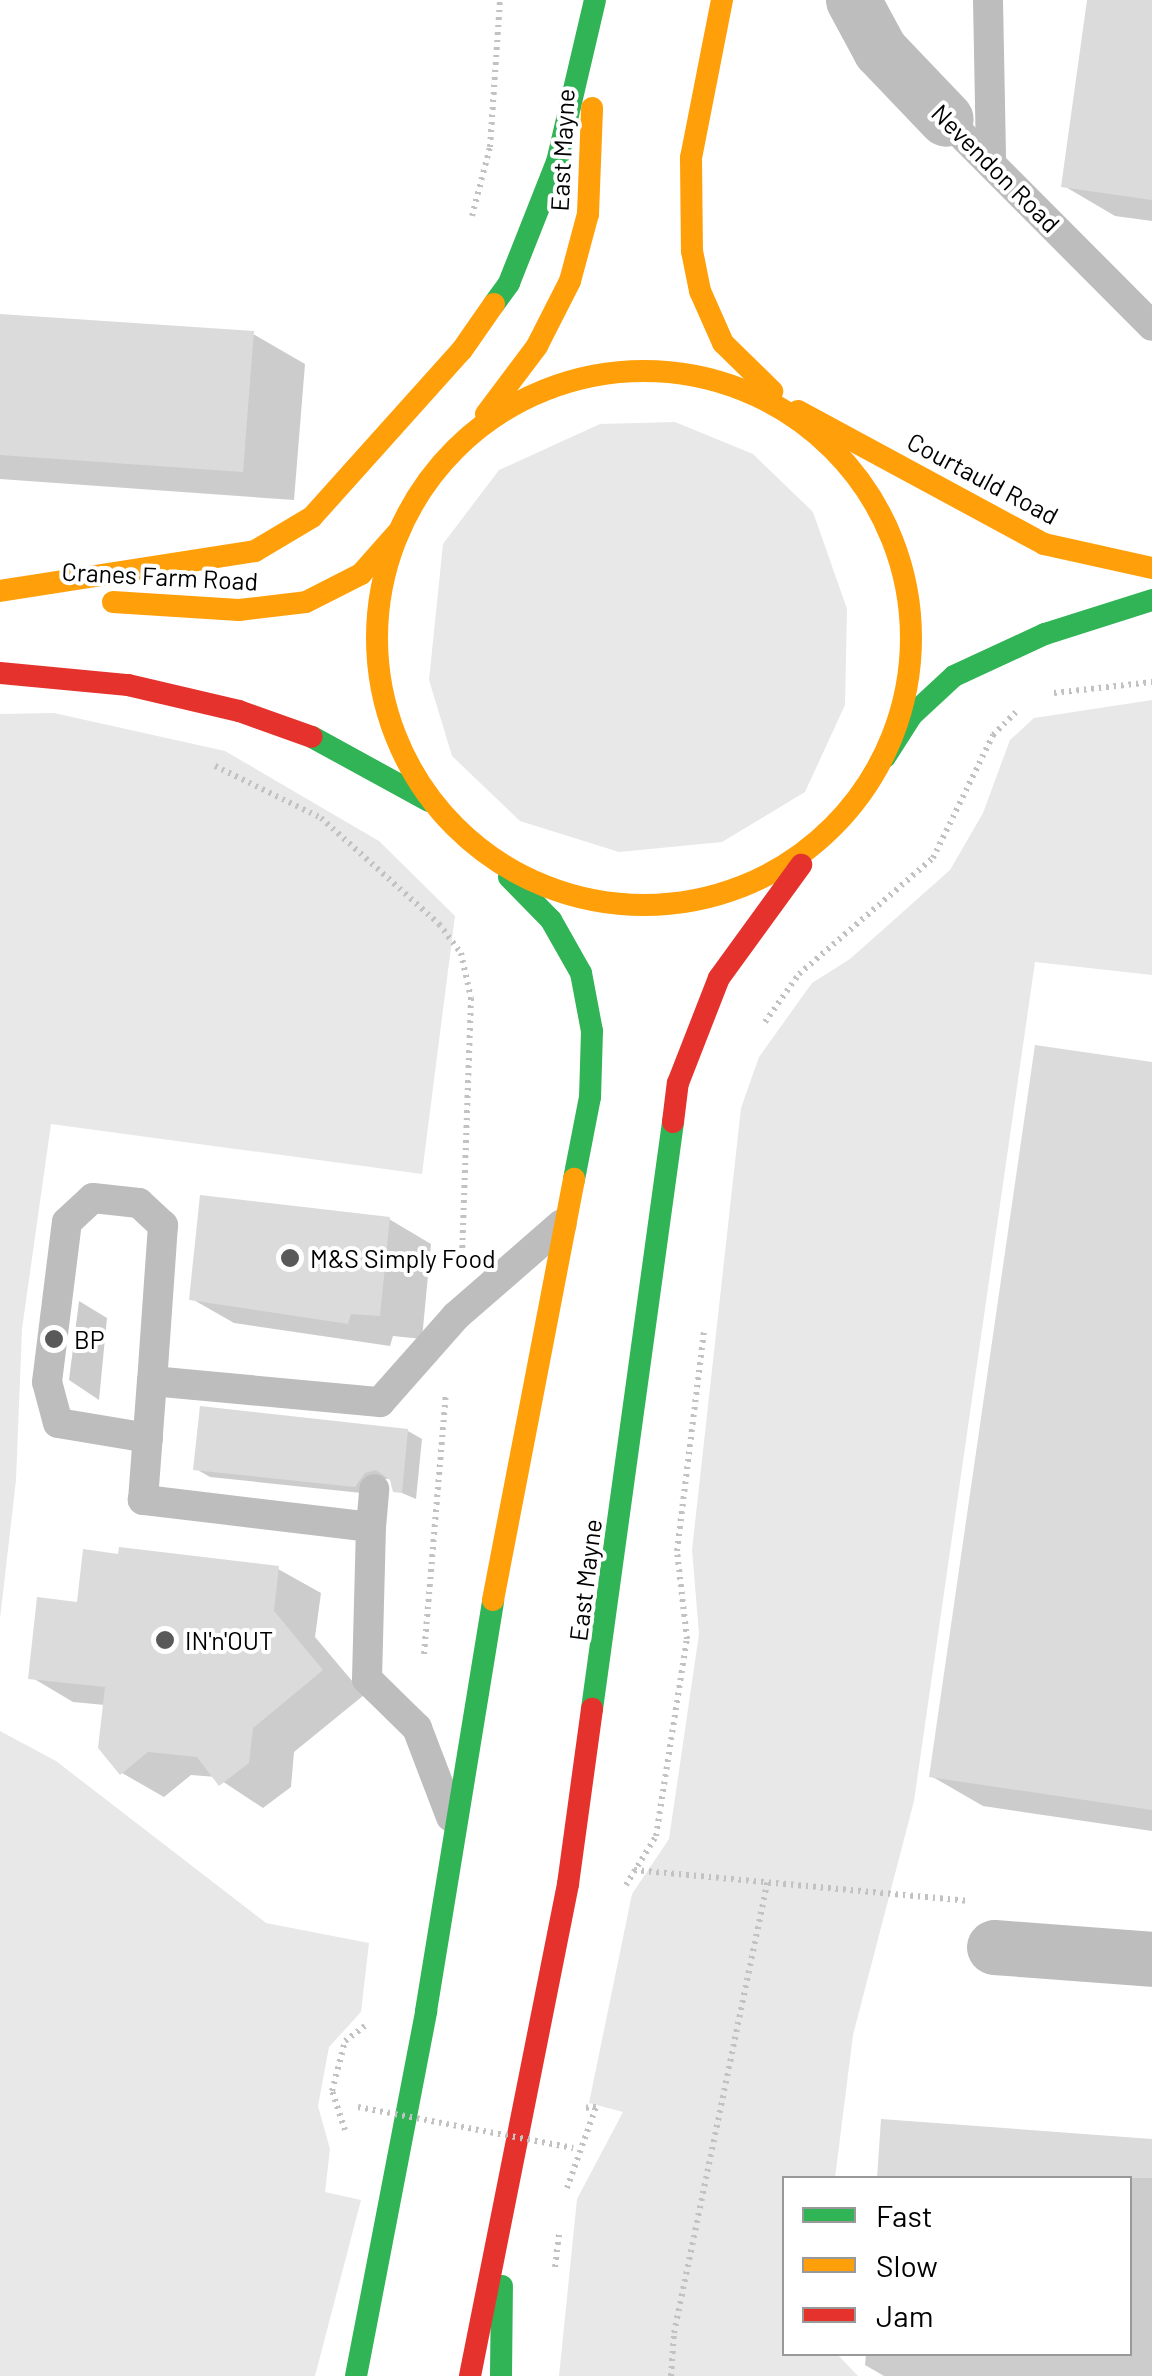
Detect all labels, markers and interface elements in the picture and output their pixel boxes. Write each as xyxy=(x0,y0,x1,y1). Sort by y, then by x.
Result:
street label: East Mayne xyxy=(544,88,580,212)
street label: Nevendon Road xyxy=(926,98,1066,238)
street label: Courtauld Road xyxy=(902,426,1064,530)
street label: Cranes Farm Road xyxy=(61,556,259,596)
place label: M&S Simply Food xyxy=(310,1243,496,1273)
marker: M&S Simply Food xyxy=(279,1247,301,1269)
place label: BP xyxy=(74,1324,104,1354)
marker: BP xyxy=(43,1328,65,1350)
street label: East Mayne xyxy=(563,1517,607,1643)
place label: IN'n'OUT xyxy=(185,1625,273,1655)
marker: IN'n'OUT xyxy=(154,1629,176,1651)
legend xyxy=(782,2176,1132,2356)
text: Fast xyxy=(876,2197,933,2233)
text: Slow xyxy=(876,2247,938,2283)
text: Jam xyxy=(876,2297,933,2333)

